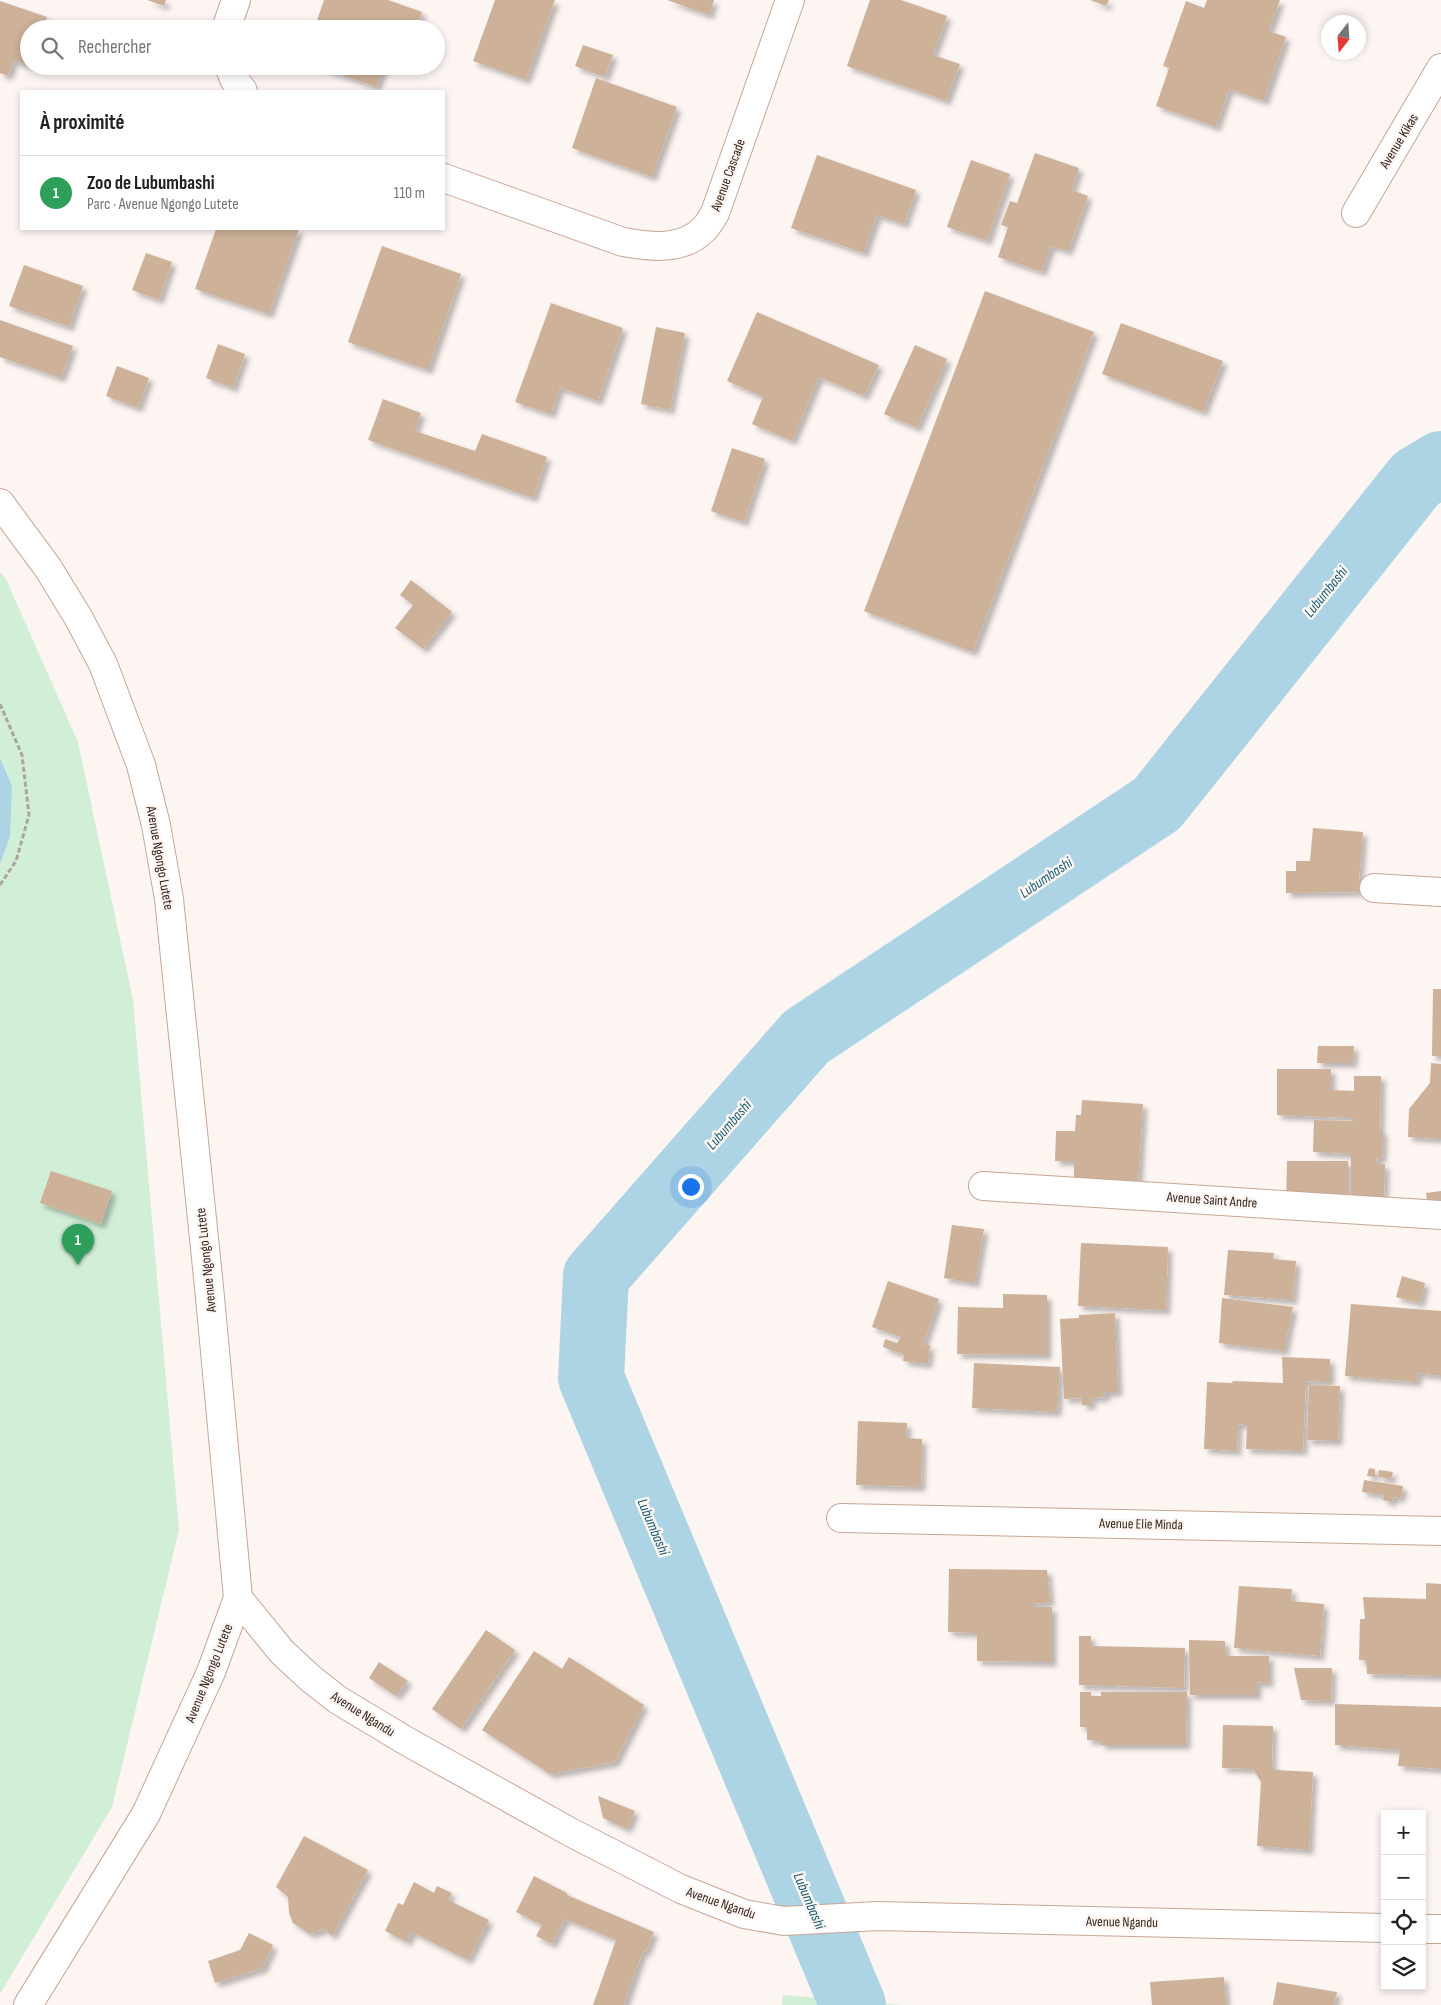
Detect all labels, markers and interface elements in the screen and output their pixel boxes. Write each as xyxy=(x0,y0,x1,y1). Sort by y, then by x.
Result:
north arrow xyxy=(1321,15,1366,60)
search box xyxy=(20,20,445,75)
icon: search xyxy=(38,34,66,62)
text: Rechercher xyxy=(78,36,152,59)
text: À proximité xyxy=(40,110,125,135)
street label: Avenue Kikas xyxy=(1375,110,1422,172)
street label: Avenue Cascade xyxy=(707,137,749,214)
text: Zoo de Lubumbashi xyxy=(87,172,215,195)
text: 1 xyxy=(53,184,59,203)
text: 110 m xyxy=(394,184,425,203)
text: Parc · Avenue Ngongo Lutete xyxy=(87,195,239,214)
water label: Lubumbashi xyxy=(1300,562,1353,621)
street label: Avenue Ngongo Lutete xyxy=(142,804,177,911)
water label: Lubumbashi xyxy=(1016,853,1077,903)
water label: Lubumbashi xyxy=(702,1095,757,1154)
your location xyxy=(678,1174,704,1200)
street label: Avenue Saint Andre xyxy=(1165,1188,1258,1212)
street label: Avenue Ngongo Lutete xyxy=(192,1207,220,1314)
pin: 1 xyxy=(62,1224,94,1265)
water label: Lubumbashi xyxy=(633,1496,674,1559)
street label: Avenue Elie Minda xyxy=(1098,1515,1183,1533)
street label: Avenue Ngongo Lutete xyxy=(181,1621,237,1726)
street label: Avenue Ngandu xyxy=(327,1687,398,1740)
map controls xyxy=(1381,1810,1426,1990)
button: + xyxy=(1381,1810,1426,1855)
button: − xyxy=(1381,1855,1426,1900)
water label: Lubumbashi xyxy=(789,1870,830,1933)
street label: Avenue Ngandu xyxy=(683,1883,758,1923)
button: locate xyxy=(1381,1900,1426,1945)
street label: Avenue Ngandu xyxy=(1085,1913,1158,1931)
button: layers xyxy=(1381,1945,1426,1990)

